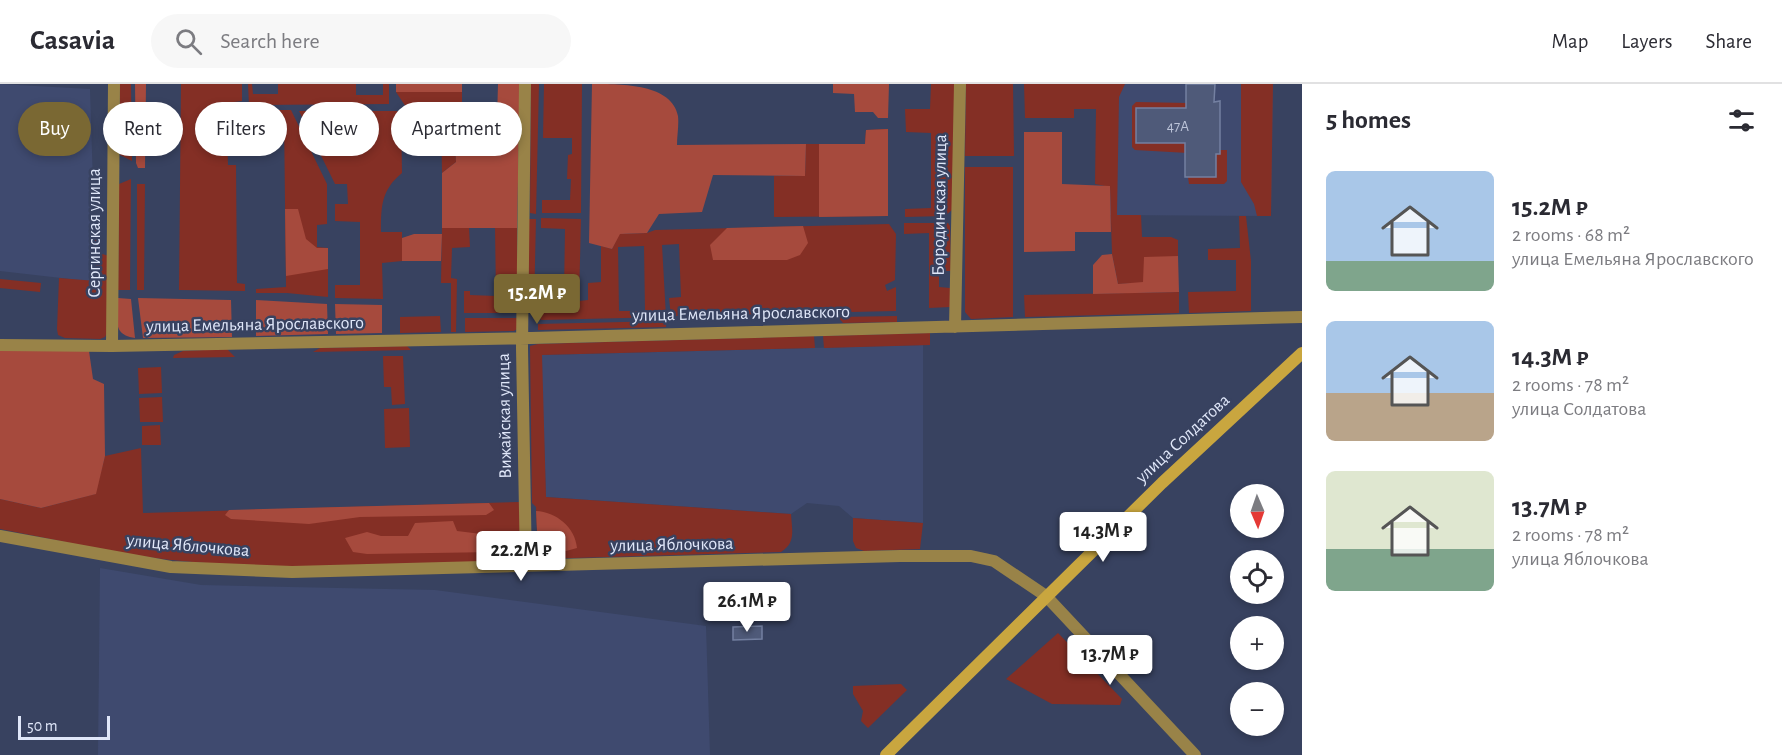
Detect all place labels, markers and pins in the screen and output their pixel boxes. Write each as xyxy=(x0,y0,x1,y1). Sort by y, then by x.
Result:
pin: 15.2M ₽ xyxy=(482,274,592,325)
pin: 14.3M ₽ xyxy=(1048,512,1158,563)
pin: 22.2M ₽ xyxy=(466,531,576,582)
pin: 26.1M ₽ xyxy=(692,582,802,633)
pin: 13.7M ₽ xyxy=(1055,635,1165,686)

